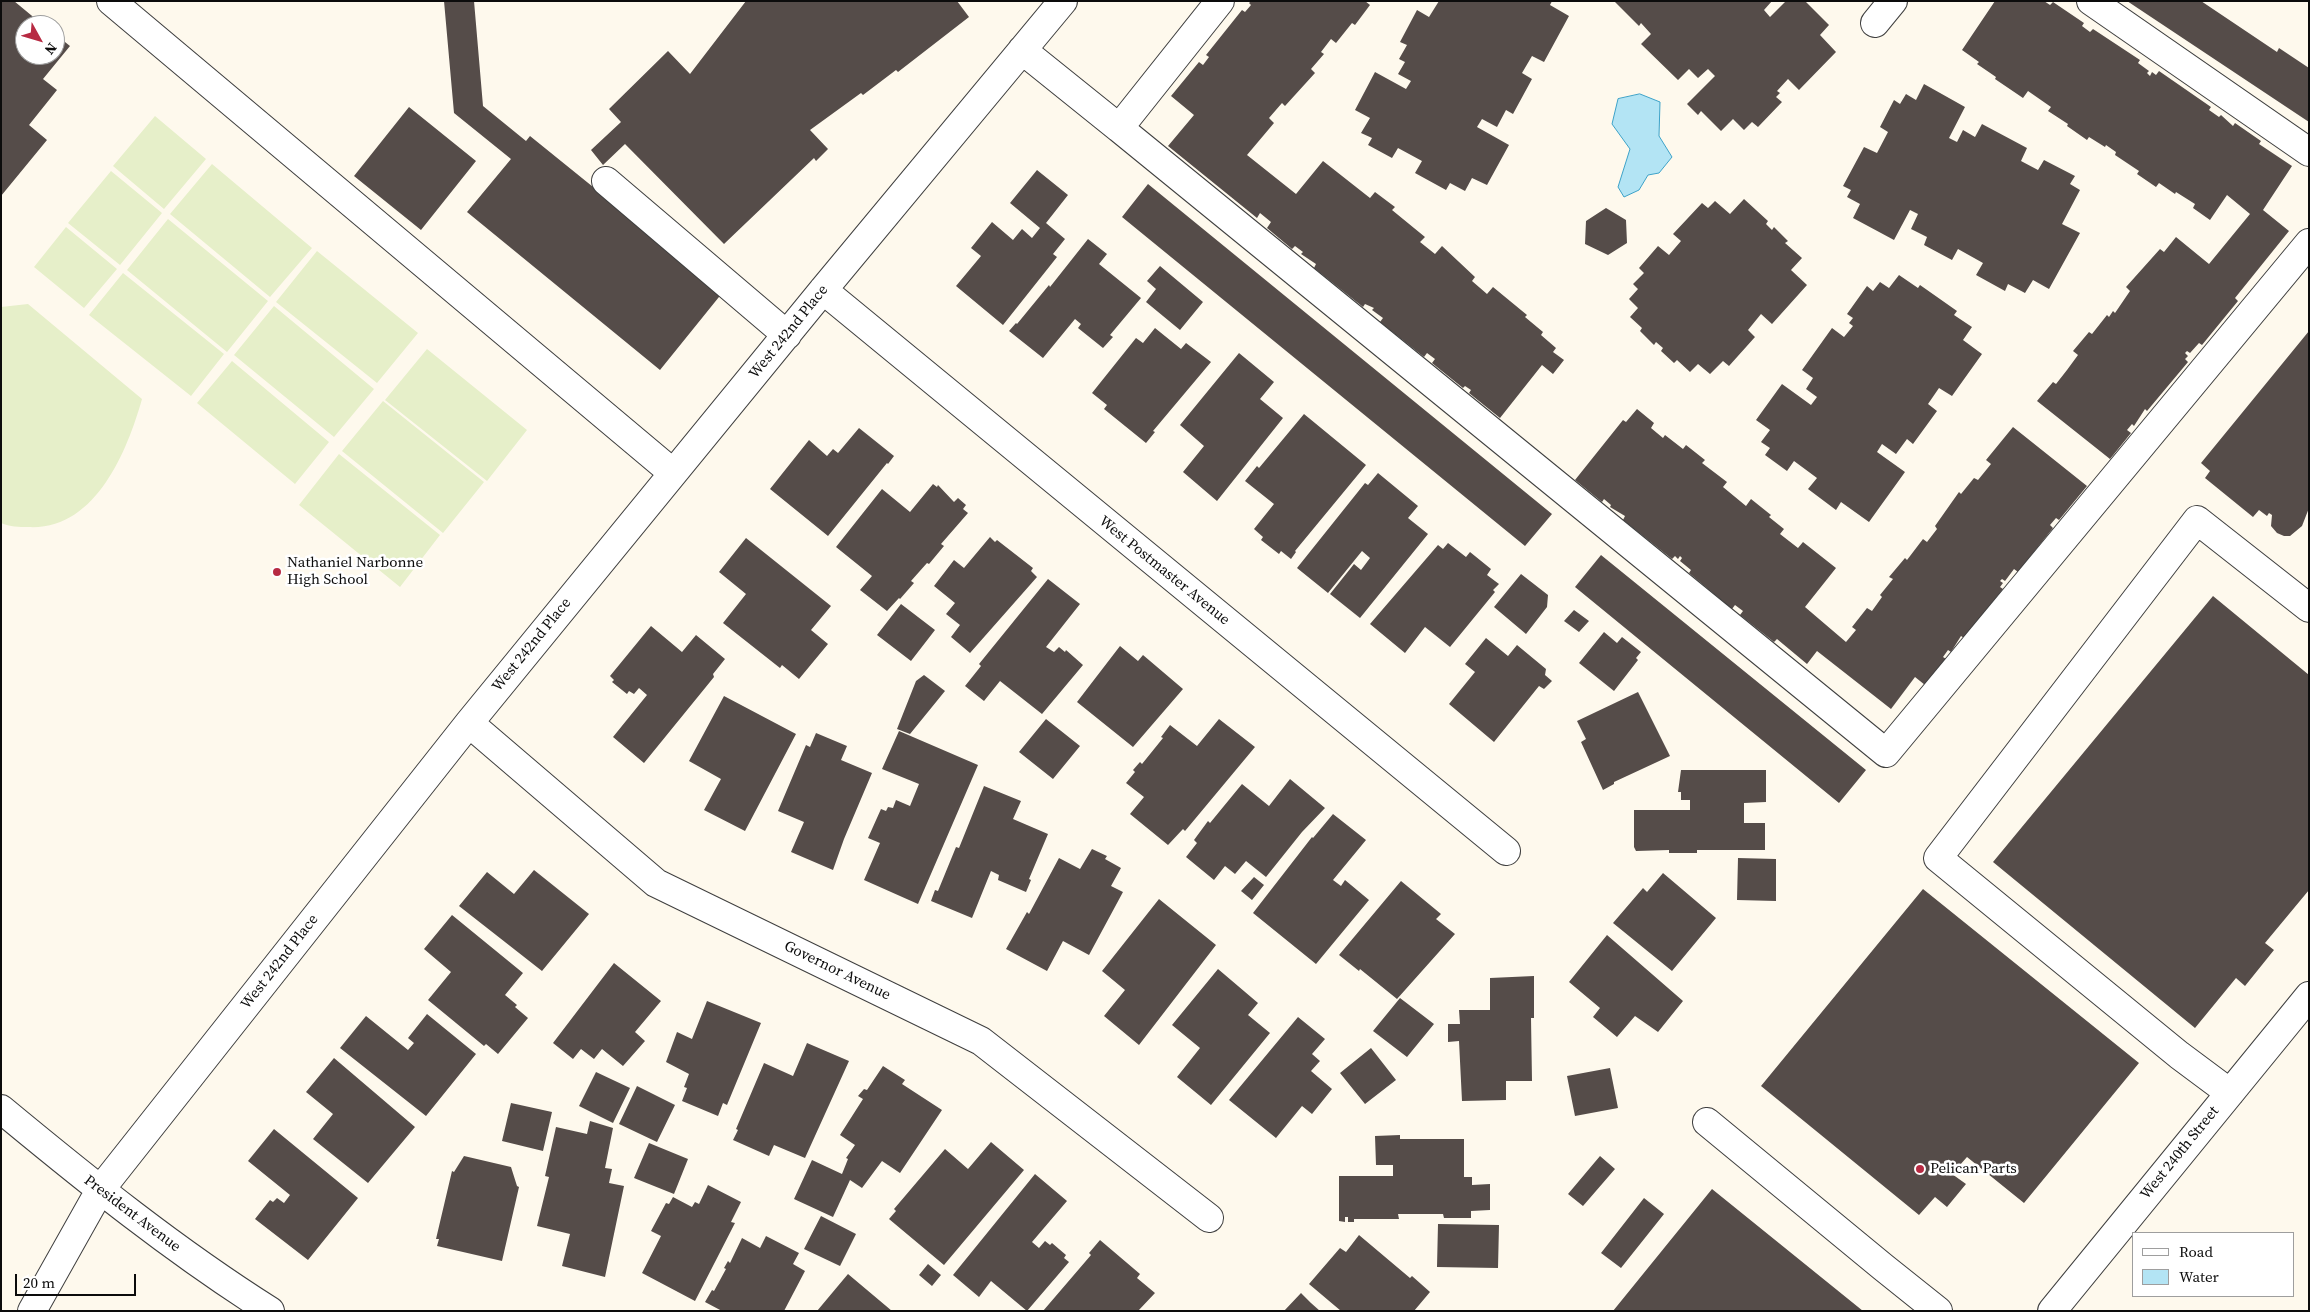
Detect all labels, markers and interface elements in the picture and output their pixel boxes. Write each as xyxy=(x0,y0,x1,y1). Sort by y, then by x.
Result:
north arrow xyxy=(15,15,65,65)
text: N xyxy=(40,39,62,59)
street label: West 242nd Place xyxy=(746,282,832,382)
street label: West Postmaster Avenue xyxy=(1095,513,1233,629)
place label: Nathaniel Narbonne High School xyxy=(287,554,423,589)
marker: Nathaniel Narbonne High School xyxy=(271,566,283,578)
street label: West 242nd Place xyxy=(489,595,575,695)
street label: West 242nd Place xyxy=(237,911,323,1013)
street label: Governor Avenue xyxy=(781,937,893,1005)
street label: West 240th Street xyxy=(2137,1103,2223,1203)
place label: Pelican Parts xyxy=(1930,1160,2017,1178)
marker: Pelican Parts xyxy=(1914,1163,1926,1175)
street label: President Avenue xyxy=(80,1172,184,1256)
legend xyxy=(2132,1232,2295,1297)
text: Road xyxy=(2179,1241,2213,1262)
scale bar xyxy=(18,1264,139,1296)
text: Water xyxy=(2179,1266,2219,1287)
text: 20 m xyxy=(23,1272,55,1293)

